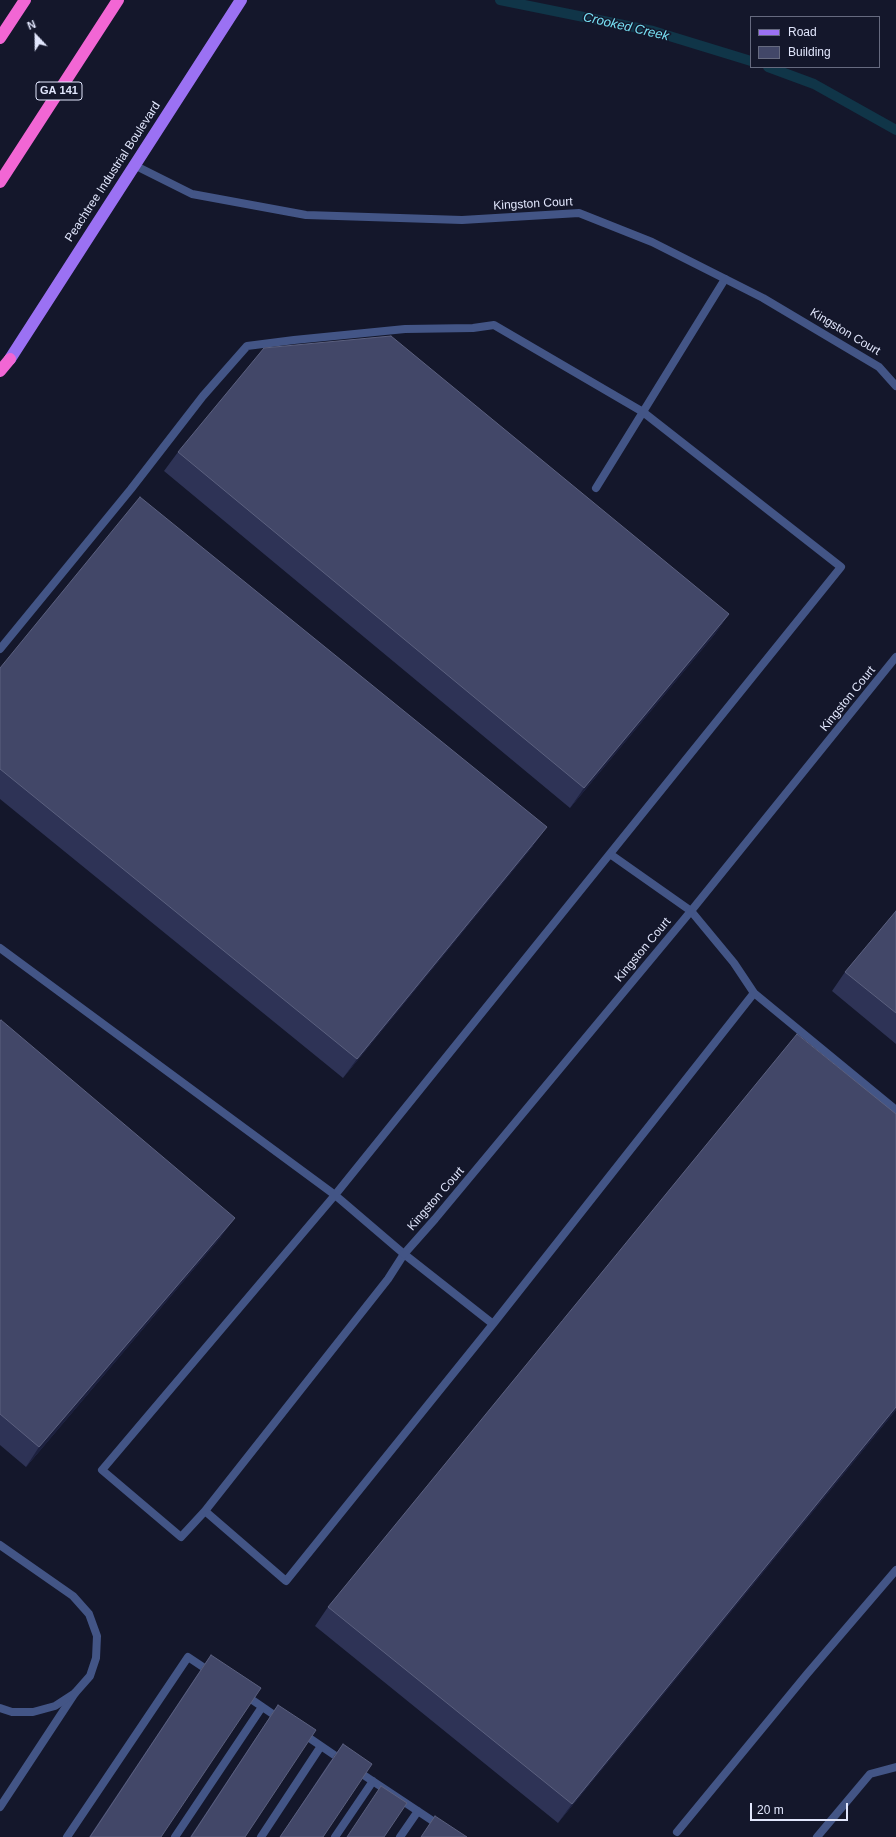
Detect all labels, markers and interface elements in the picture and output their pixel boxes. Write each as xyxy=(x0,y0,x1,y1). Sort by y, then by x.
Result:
water label: Crooked Creek xyxy=(582,10,670,44)
north arrow xyxy=(16,16,56,56)
legend xyxy=(750,16,880,68)
text: N xyxy=(26,18,37,32)
text: Road xyxy=(788,25,817,39)
text: Building xyxy=(788,45,831,59)
road number: GA 141 xyxy=(36,82,82,100)
street label: Peachtree Industrial Boulevard xyxy=(62,99,164,245)
street label: Kingston Court xyxy=(493,195,573,213)
street label: Kingston Court xyxy=(807,305,883,359)
street label: Kingston Court xyxy=(817,664,879,734)
street label: Kingston Court xyxy=(612,915,674,985)
street label: Kingston Court xyxy=(405,1164,467,1234)
scale bar xyxy=(752,1795,850,1821)
text: 20 m xyxy=(757,1803,784,1817)

